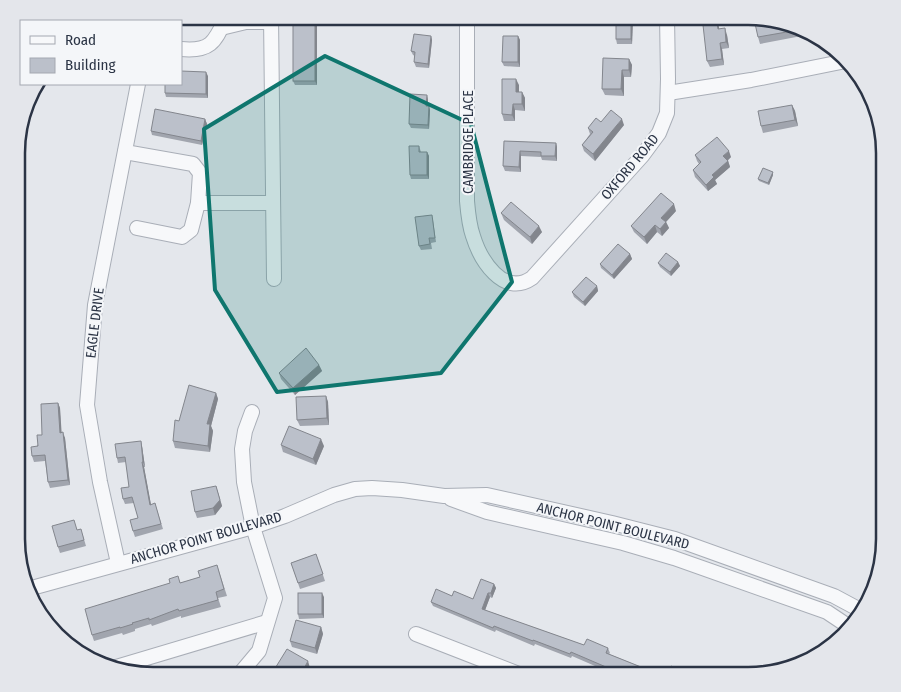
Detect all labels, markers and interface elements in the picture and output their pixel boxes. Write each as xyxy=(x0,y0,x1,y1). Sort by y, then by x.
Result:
legend xyxy=(20,20,182,85)
text: Road xyxy=(65,31,96,49)
text: Building xyxy=(65,56,116,74)
street label: CAMBRIDGE PLACE xyxy=(460,90,477,194)
street label: OXFORD ROAD xyxy=(598,131,662,203)
street label: EAGLE DRIVE xyxy=(82,286,108,359)
street label: ANCHOR POINT BOULEVARD xyxy=(535,499,691,553)
street label: ANCHOR POINT BOULEVARD xyxy=(128,508,284,568)

